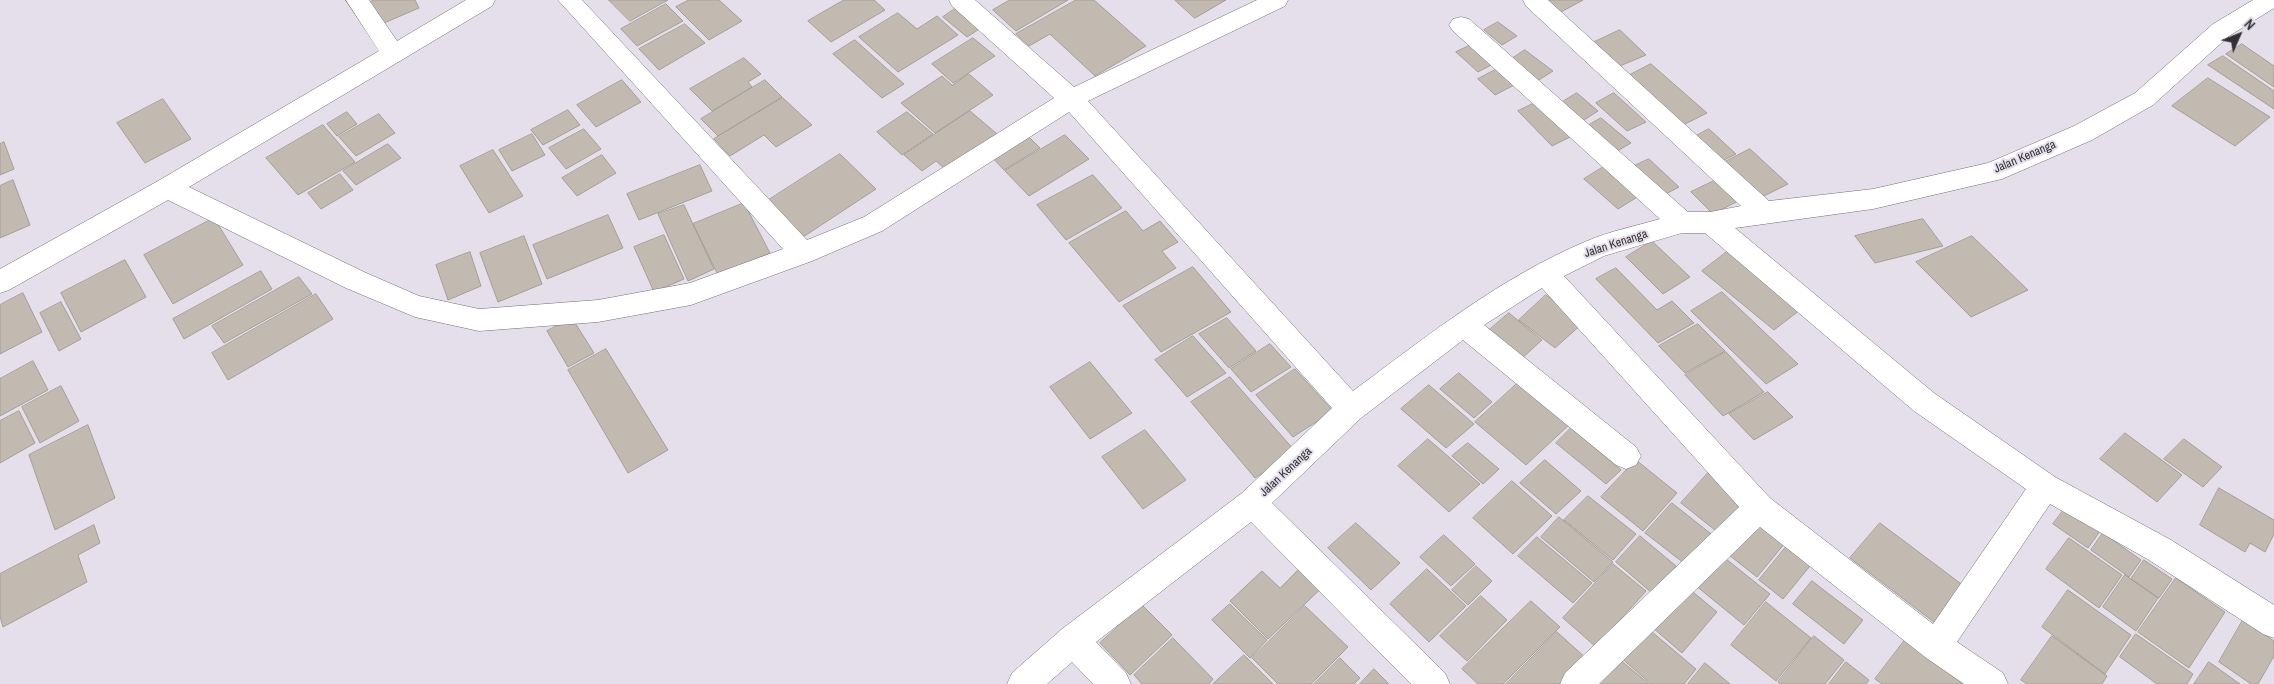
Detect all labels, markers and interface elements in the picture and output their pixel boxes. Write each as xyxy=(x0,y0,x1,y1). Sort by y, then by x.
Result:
north arrow xyxy=(2214,10,2264,60)
text: N xyxy=(2240,15,2259,34)
street label: Jalan Kenanga xyxy=(1992,138,2058,176)
street label: Jalan Kenanga xyxy=(1583,227,1649,261)
street label: Jalan Kenanga xyxy=(1257,444,1315,500)

